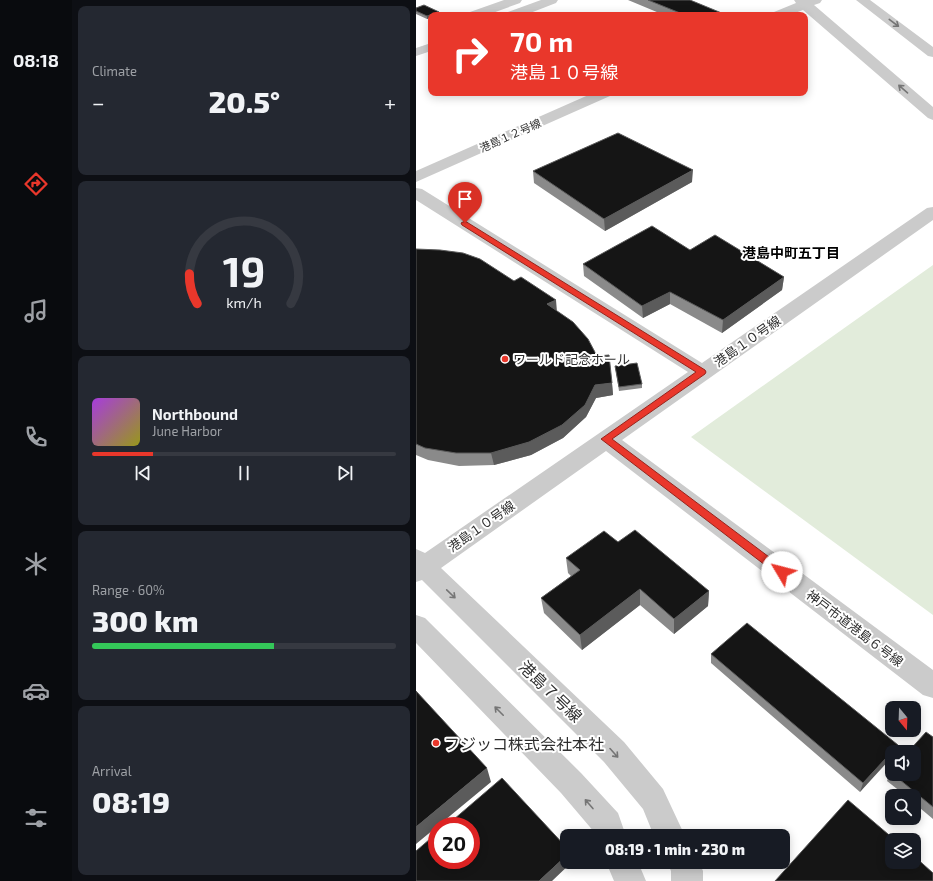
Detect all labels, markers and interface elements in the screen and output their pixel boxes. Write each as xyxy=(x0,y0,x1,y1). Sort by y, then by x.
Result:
one-way arrow xyxy=(888,19,899,28)
text: 70 m xyxy=(510,24,573,58)
icon: right xyxy=(444,28,496,80)
text: 08:18 xyxy=(13,49,59,71)
text: 港島１０号線 xyxy=(510,61,618,83)
text: Climate xyxy=(92,63,137,79)
text: 20.5° xyxy=(209,83,280,119)
one-way arrow xyxy=(898,85,909,94)
text: − xyxy=(92,89,105,115)
text: + xyxy=(384,89,396,115)
street label: 港島１２号線 xyxy=(477,116,543,154)
icon: directions xyxy=(22,170,50,198)
pin xyxy=(448,182,482,223)
icon: arrive xyxy=(454,188,476,210)
text: 19 xyxy=(223,244,265,294)
district label: 港島中町五丁目 xyxy=(742,244,840,261)
text: km/h xyxy=(226,293,262,310)
icon: music xyxy=(22,297,50,325)
street label: 港島１０号線 xyxy=(710,312,784,370)
place label: ワールド記念ホール xyxy=(513,351,630,367)
marker: ワールド記念ホール xyxy=(500,354,510,364)
text: Northbound xyxy=(152,405,238,423)
icon: phone xyxy=(22,423,50,451)
text: June Harbor xyxy=(152,423,222,439)
icon: previous xyxy=(132,462,154,484)
icon: pause xyxy=(233,462,255,484)
icon: next xyxy=(334,462,356,484)
street label: 港島１０号線 xyxy=(444,497,518,555)
icon: climate xyxy=(22,550,50,578)
position arrow xyxy=(761,551,803,593)
text: Range · 60% xyxy=(92,582,165,598)
street label: 神戸市道港島６号線 xyxy=(803,586,907,670)
one-way arrow xyxy=(446,589,457,598)
text: 300 km xyxy=(92,602,198,638)
street label: 港島７号線 xyxy=(516,656,586,726)
icon: car xyxy=(22,677,50,705)
north arrow xyxy=(885,701,921,737)
map controls xyxy=(885,701,921,869)
one-way arrow xyxy=(494,706,504,716)
place label: フジッコ株式会社本社 xyxy=(444,734,604,753)
marker: フジッコ株式会社本社 xyxy=(431,738,441,748)
button: sound xyxy=(885,745,921,781)
one-way arrow xyxy=(610,748,619,758)
text: Arrival xyxy=(92,763,132,779)
text: 08:19 xyxy=(92,783,170,819)
button: search xyxy=(885,789,921,825)
one-way arrow xyxy=(585,799,594,810)
icon: filters xyxy=(22,804,50,832)
speed limit sign: 20 xyxy=(428,817,480,869)
button: layers xyxy=(885,833,921,869)
text: 08:19 · 1 min · 230 m xyxy=(605,840,745,858)

